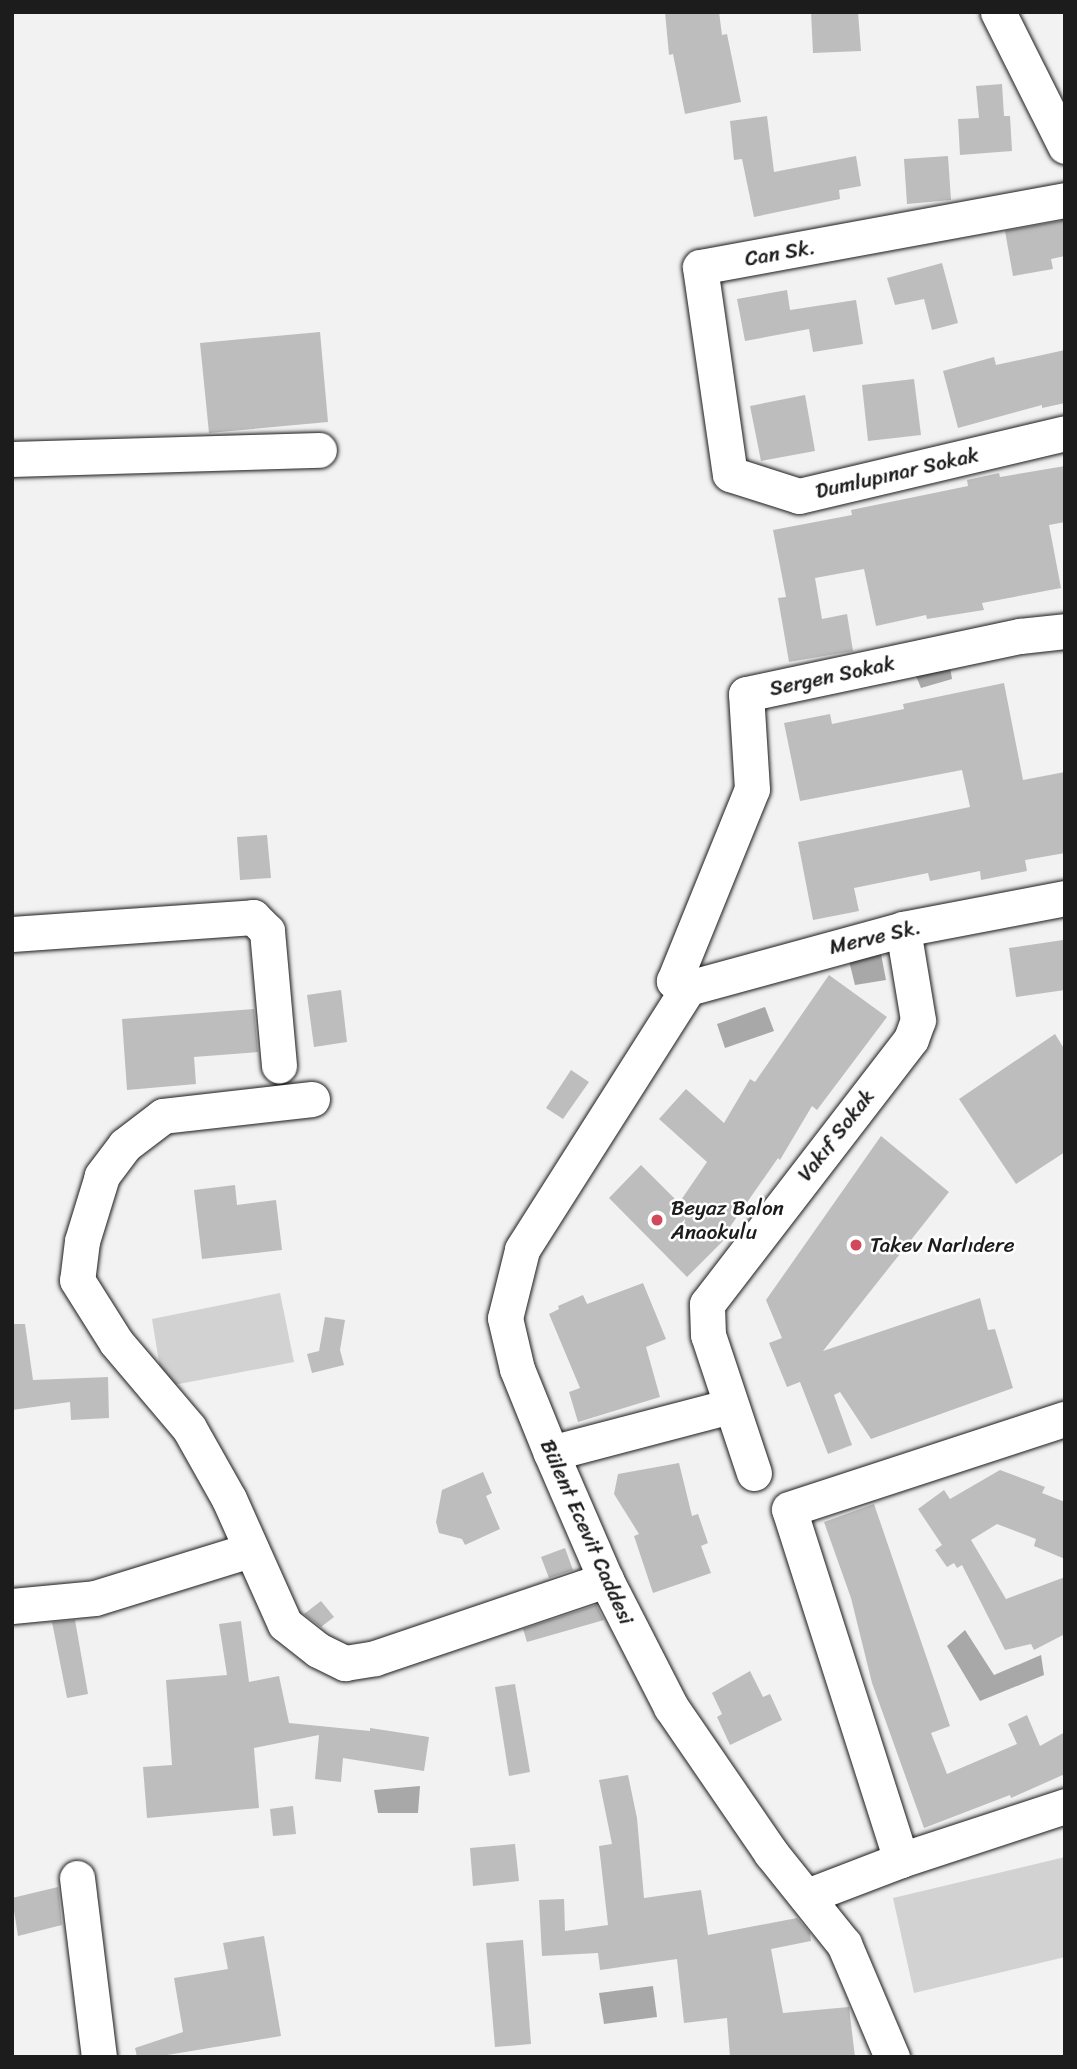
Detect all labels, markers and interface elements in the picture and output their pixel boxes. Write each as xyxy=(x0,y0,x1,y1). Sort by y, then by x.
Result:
street label: Can Sk. xyxy=(743,234,817,272)
street label: Dumlupınar Sokak xyxy=(813,442,981,504)
street label: Sergen Sokak xyxy=(767,650,897,702)
street label: Merve Sk. xyxy=(827,914,923,960)
street label: Vakıf Sokak xyxy=(792,1084,880,1186)
place label: Beyaz Balon Anaokulu xyxy=(671,1195,784,1245)
marker: Beyaz Balon Anaokulu xyxy=(649,1212,665,1228)
place label: Takev Narlıdere xyxy=(870,1232,1014,1258)
marker: Takev Narlıdere xyxy=(848,1237,864,1253)
street label: Bülent Ecevit Caddesi xyxy=(535,1436,639,1628)

